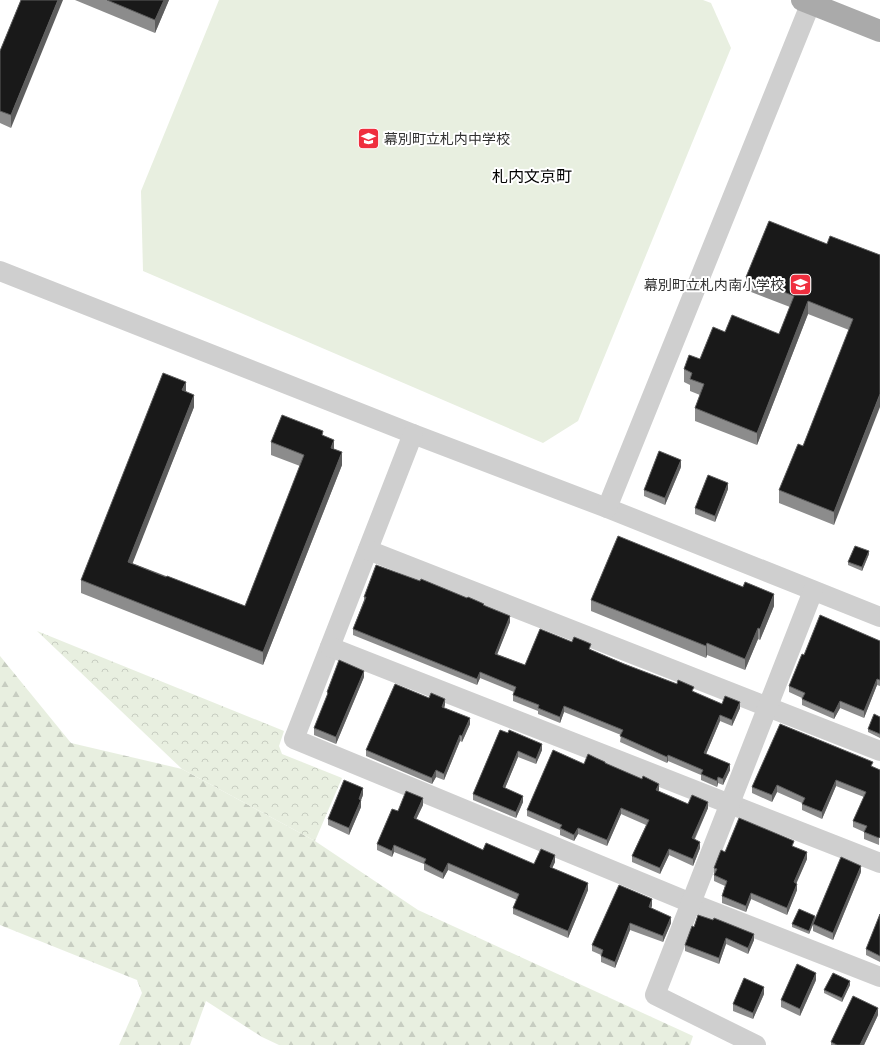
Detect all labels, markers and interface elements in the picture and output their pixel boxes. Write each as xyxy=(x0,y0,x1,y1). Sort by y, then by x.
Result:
school or university icon: 幕別町立札内中学校 xyxy=(356,126,382,152)
place label: 幕別町立札内中学校 xyxy=(384,131,510,147)
district label: 札内文京町 xyxy=(492,167,572,186)
school or university icon: 幕別町立札内南小学校 xyxy=(787,272,813,298)
place label: 幕別町立札内南小学校 xyxy=(644,277,784,293)

